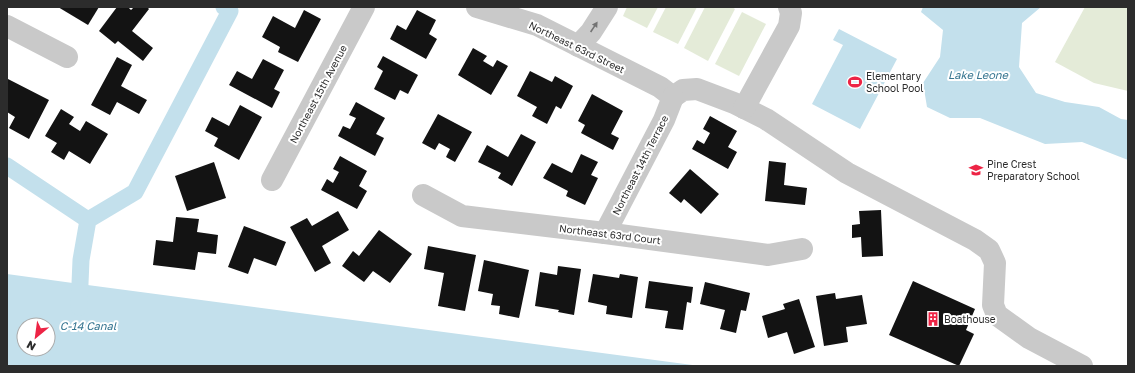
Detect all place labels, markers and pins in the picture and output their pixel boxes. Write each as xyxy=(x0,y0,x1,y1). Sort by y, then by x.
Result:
place label: Elementary School Pool xyxy=(866,70,923,94)
sports icon: Elementary School Pool xyxy=(847,74,863,90)
place label: Pine Crest Preparatory School xyxy=(987,158,1080,182)
school or university icon: Pine Crest Preparatory School xyxy=(968,162,984,178)
building icon: Boathouse xyxy=(925,311,941,327)
place label: Boathouse xyxy=(944,313,996,325)

